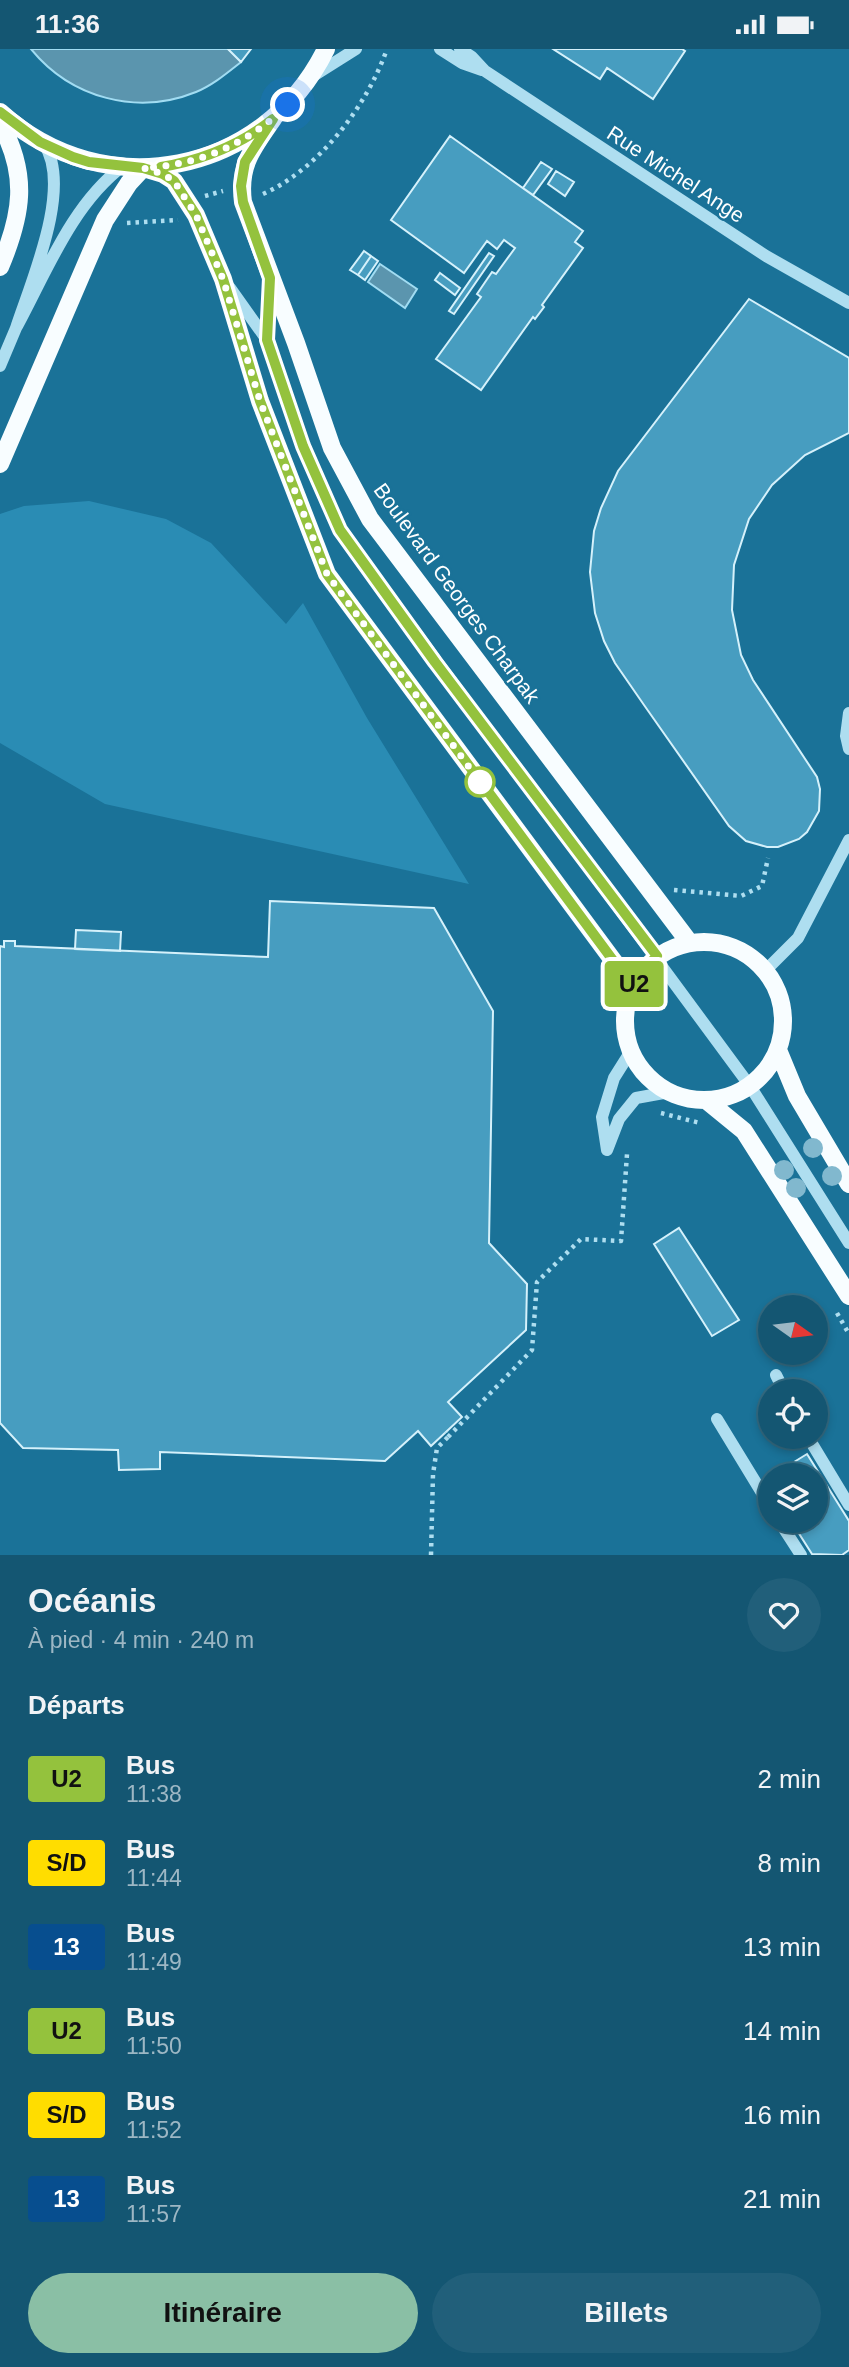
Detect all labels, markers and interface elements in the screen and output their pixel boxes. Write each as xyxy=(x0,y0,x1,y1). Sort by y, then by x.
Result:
text: 11:36 xyxy=(35,9,100,39)
your location xyxy=(270,87,305,122)
street label: Rue Michel Ange xyxy=(603,121,749,227)
street label: Boulevard Georges Charpak xyxy=(369,479,545,708)
unlabelled marker xyxy=(465,767,495,797)
line badge: U2 xyxy=(602,961,666,1007)
text: U2 xyxy=(619,970,649,997)
north arrow xyxy=(758,1295,828,1365)
map controls xyxy=(758,1295,828,1533)
button: locate xyxy=(758,1379,828,1449)
button: layers xyxy=(758,1463,828,1533)
button: heart xyxy=(747,1578,821,1652)
text: Océanis xyxy=(28,1582,156,1619)
text: À pied · 4 min · 240 m xyxy=(28,1627,254,1653)
text: Départs xyxy=(28,1690,125,1720)
text: Bus xyxy=(126,1750,175,1780)
text: 2 min xyxy=(757,1764,821,1794)
text: U2 xyxy=(51,1765,82,1792)
text: 11:38 xyxy=(126,1781,182,1807)
text: Bus xyxy=(126,1834,175,1864)
text: 8 min xyxy=(757,1848,821,1878)
text: S/D xyxy=(46,1849,87,1876)
text: 11:44 xyxy=(126,1865,182,1891)
text: Bus xyxy=(126,1918,175,1948)
text: 13 min xyxy=(743,1932,821,1962)
text: 13 xyxy=(53,1933,80,1960)
text: 11:49 xyxy=(126,1949,182,1975)
text: Bus xyxy=(126,2002,175,2032)
text: 14 min xyxy=(743,2016,821,2046)
text: U2 xyxy=(51,2017,82,2044)
text: 11:50 xyxy=(126,2033,182,2059)
text: Bus xyxy=(126,2086,175,2116)
text: 16 min xyxy=(743,2100,821,2130)
text: S/D xyxy=(46,2101,87,2128)
text: 11:52 xyxy=(126,2117,182,2143)
text: Bus xyxy=(126,2170,175,2200)
text: 21 min xyxy=(743,2184,821,2214)
text: 13 xyxy=(53,2185,80,2212)
text: 11:57 xyxy=(126,2201,182,2227)
button: Itinéraire xyxy=(28,2273,418,2353)
button: Billets xyxy=(432,2273,821,2353)

